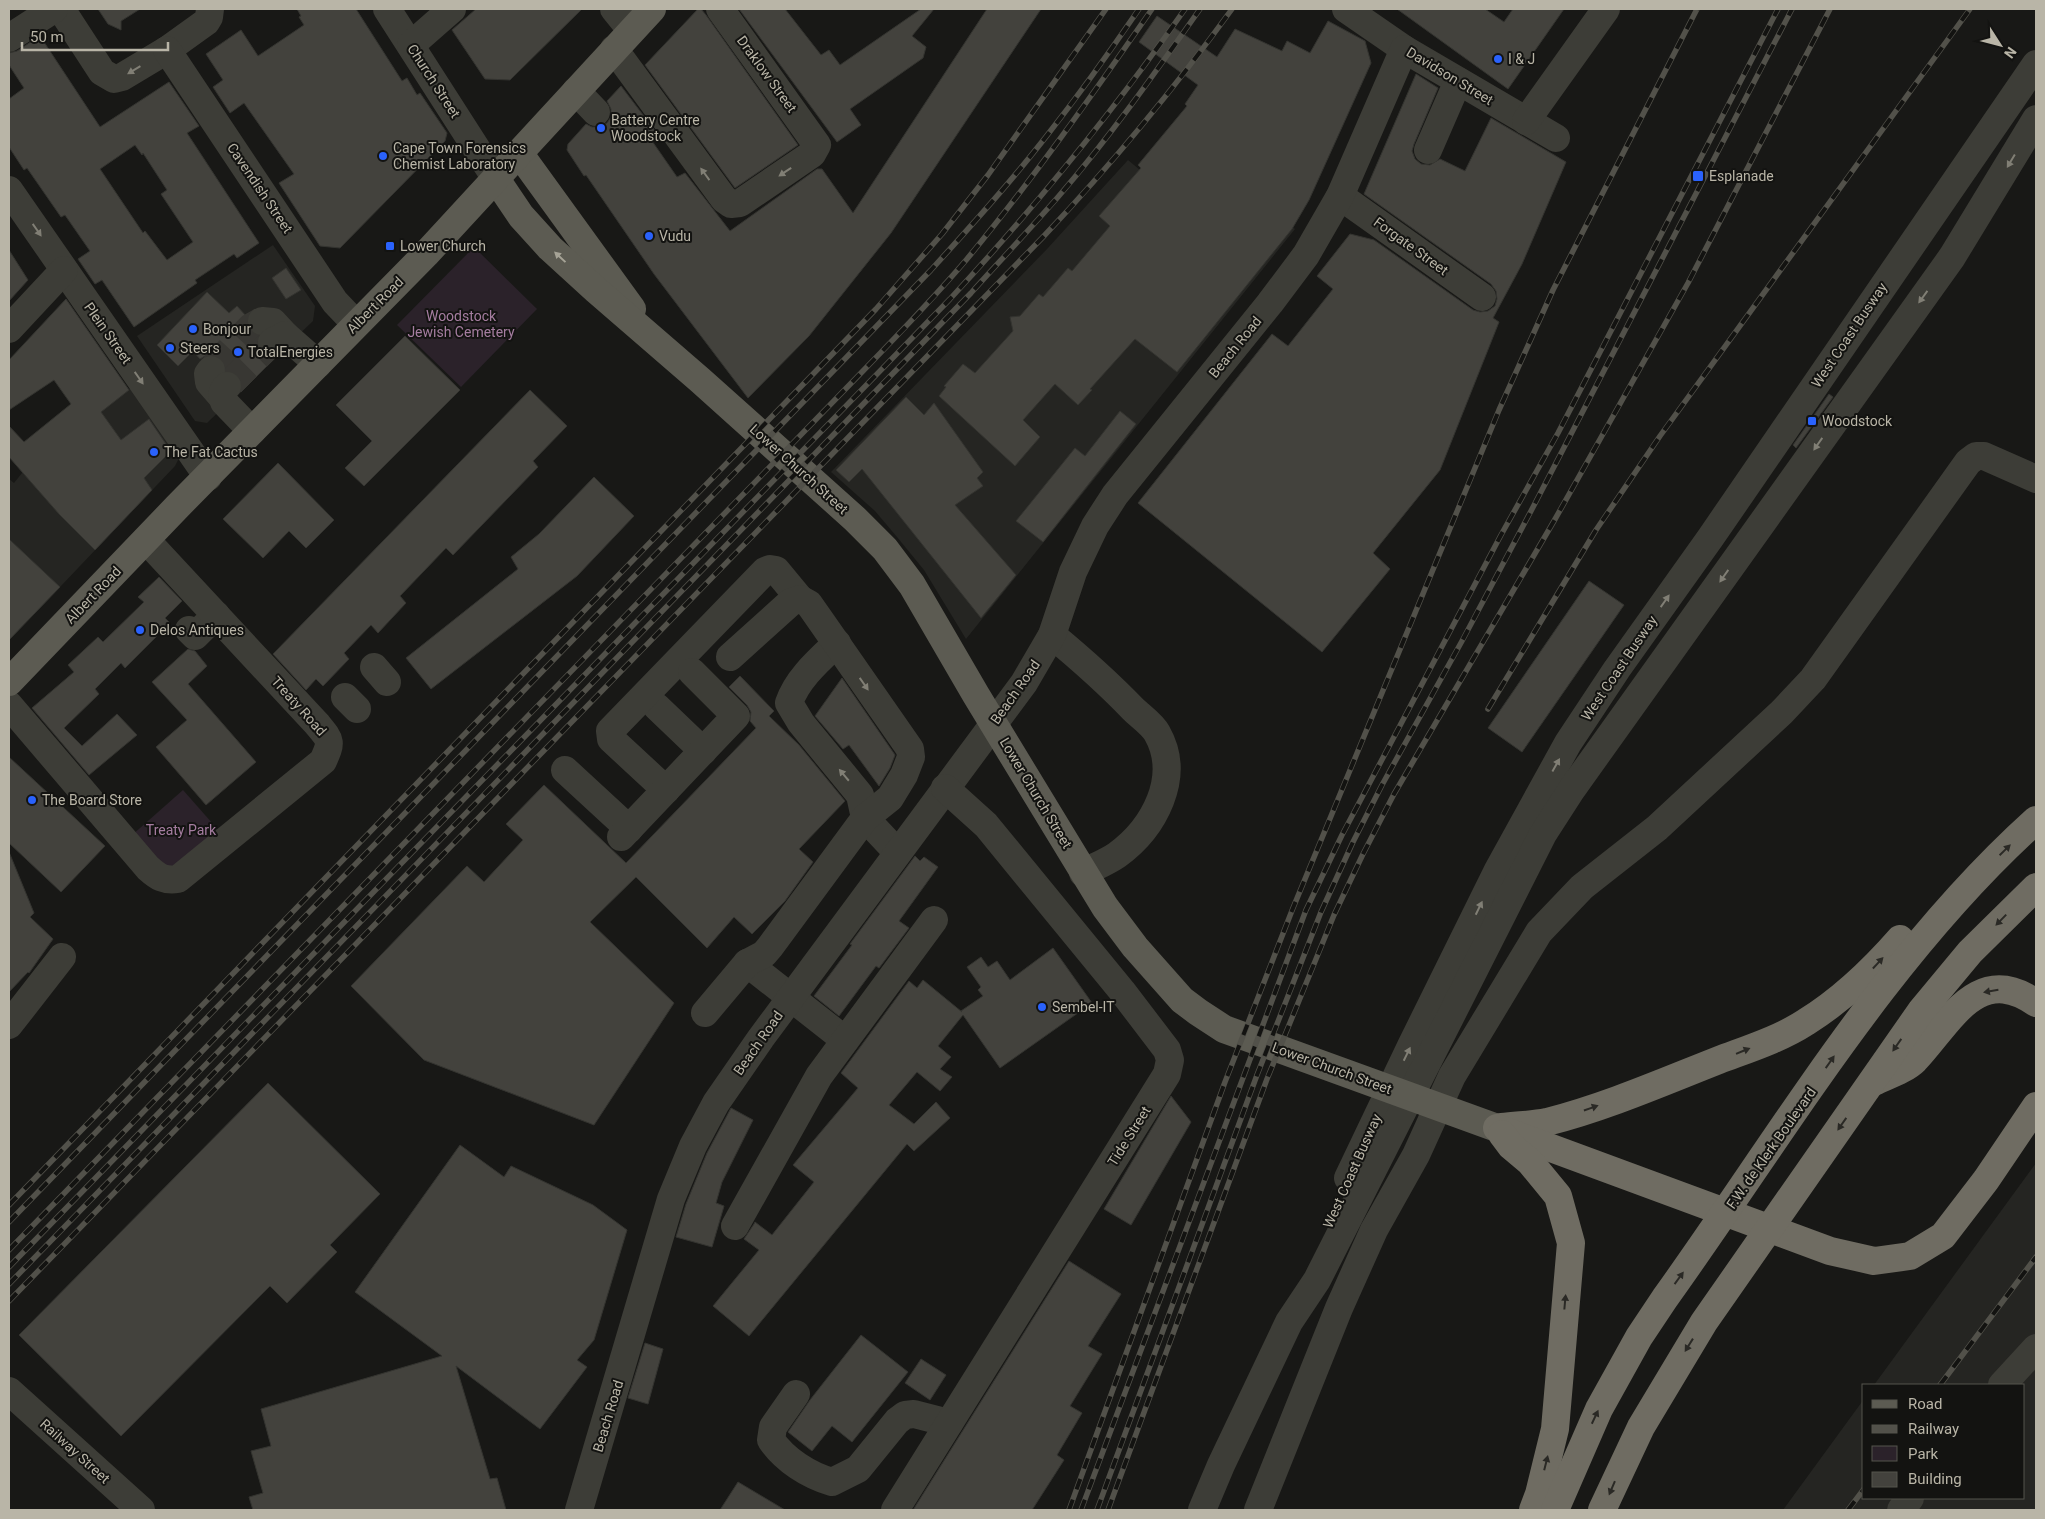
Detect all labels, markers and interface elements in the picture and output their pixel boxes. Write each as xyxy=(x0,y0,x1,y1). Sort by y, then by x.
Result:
scale bar xyxy=(22,20,169,52)
north arrow xyxy=(1975,20,2025,70)
text: 50 m xyxy=(30,28,64,46)
street label: Draklow Street xyxy=(734,33,800,116)
street label: Church Street xyxy=(404,41,464,121)
street label: Davidson Street xyxy=(1404,44,1497,108)
text: N xyxy=(2001,44,2020,61)
place label: I & J xyxy=(1508,51,1535,67)
marker: I & J xyxy=(1492,53,1504,65)
one-way arrow xyxy=(127,66,140,75)
place label: Battery Centre Woodstock xyxy=(611,112,700,144)
marker: Battery Centre Woodstock xyxy=(595,122,607,134)
street label: Cavendish Street xyxy=(224,140,296,236)
place label: Cape Town Forensics Chemist Laboratory xyxy=(393,140,526,172)
marker: Cape Town Forensics Chemist Laboratory xyxy=(377,150,389,162)
one-way arrow xyxy=(2007,155,2016,168)
one-way arrow xyxy=(700,167,710,181)
one-way arrow xyxy=(778,167,792,177)
place label: Esplanade xyxy=(1709,168,1774,184)
marker: Esplanade xyxy=(1691,169,1705,183)
street label: Forgate Street xyxy=(1371,214,1452,279)
one-way arrow xyxy=(32,223,42,237)
place label: Vudu xyxy=(659,228,691,244)
marker: Vudu xyxy=(643,230,655,242)
place label: Lower Church xyxy=(400,238,486,254)
marker: Lower Church xyxy=(384,240,396,252)
one-way arrow xyxy=(554,251,566,263)
street label: Albert Road xyxy=(344,274,406,336)
street label: West Coast Busway xyxy=(1808,279,1890,391)
one-way arrow xyxy=(1918,290,1928,304)
street label: Plein Street xyxy=(81,299,135,367)
park label: Woodstock Jewish Cemetery xyxy=(407,308,515,340)
street label: Beach Road xyxy=(1205,313,1265,381)
place label: Bonjour xyxy=(203,321,251,337)
marker: Bonjour xyxy=(187,323,199,335)
place label: Steers xyxy=(180,340,220,356)
marker: Steers xyxy=(164,342,176,354)
place label: TotalEnergies xyxy=(248,344,333,360)
marker: TotalEnergies xyxy=(232,346,244,358)
one-way arrow xyxy=(134,371,144,385)
place label: Woodstock xyxy=(1822,413,1893,429)
marker: Woodstock xyxy=(1806,415,1818,427)
street label: Lower Church Street xyxy=(747,421,852,517)
one-way arrow xyxy=(1813,437,1823,451)
place label: The Fat Cactus xyxy=(164,444,258,460)
marker: The Fat Cactus xyxy=(148,446,160,458)
street label: Albert Road xyxy=(62,563,124,627)
one-way arrow xyxy=(1719,570,1729,583)
one-way arrow xyxy=(1660,594,1670,608)
street label: West Coast Busway xyxy=(1578,612,1660,724)
place label: Delos Antiques xyxy=(150,622,244,638)
marker: Delos Antiques xyxy=(134,624,146,636)
street label: Beach Road xyxy=(987,657,1043,727)
street label: Treaty Road xyxy=(268,673,330,739)
one-way arrow xyxy=(859,677,869,690)
street label: Lower Church Street xyxy=(997,735,1076,852)
one-way arrow xyxy=(1552,758,1560,772)
one-way arrow xyxy=(839,769,850,782)
place label: The Board Store xyxy=(42,792,142,808)
marker: The Board Store xyxy=(26,794,38,806)
park label: Treaty Park xyxy=(146,822,217,838)
one-way arrow xyxy=(1999,844,2011,856)
one-way arrow xyxy=(1475,901,1483,915)
one-way arrow xyxy=(1995,914,2007,926)
one-way arrow xyxy=(1872,957,1884,969)
one-way arrow xyxy=(1983,987,1999,995)
place label: Sembel-IT xyxy=(1052,999,1115,1015)
marker: Sembel-IT xyxy=(1036,1001,1048,1013)
street label: Beach Road xyxy=(730,1008,786,1078)
one-way arrow xyxy=(1892,1038,1902,1052)
street label: Lower Church Street xyxy=(1270,1039,1394,1097)
one-way arrow xyxy=(1736,1046,1750,1054)
one-way arrow xyxy=(1403,1047,1411,1061)
one-way arrow xyxy=(1825,1055,1835,1069)
street label: F.W. de Klerk Boulevard xyxy=(1723,1084,1819,1212)
street label: Tide Street xyxy=(1104,1103,1154,1169)
one-way arrow xyxy=(1584,1104,1599,1112)
street label: West Coast Busway xyxy=(1320,1111,1385,1231)
one-way arrow xyxy=(1837,1118,1847,1131)
one-way arrow xyxy=(1674,1271,1684,1285)
one-way arrow xyxy=(1562,1294,1570,1310)
one-way arrow xyxy=(1685,1339,1694,1352)
street label: Beach Road xyxy=(589,1378,627,1454)
legend xyxy=(1862,1384,2025,1499)
text: Road xyxy=(1908,1395,1942,1413)
one-way arrow xyxy=(1591,1410,1599,1424)
street label: Railway Street xyxy=(37,1416,113,1487)
text: Railway xyxy=(1908,1420,1959,1438)
text: Park xyxy=(1908,1445,1939,1463)
one-way arrow xyxy=(1542,1456,1550,1471)
text: Building xyxy=(1908,1470,1962,1488)
one-way arrow xyxy=(1608,1481,1616,1496)

